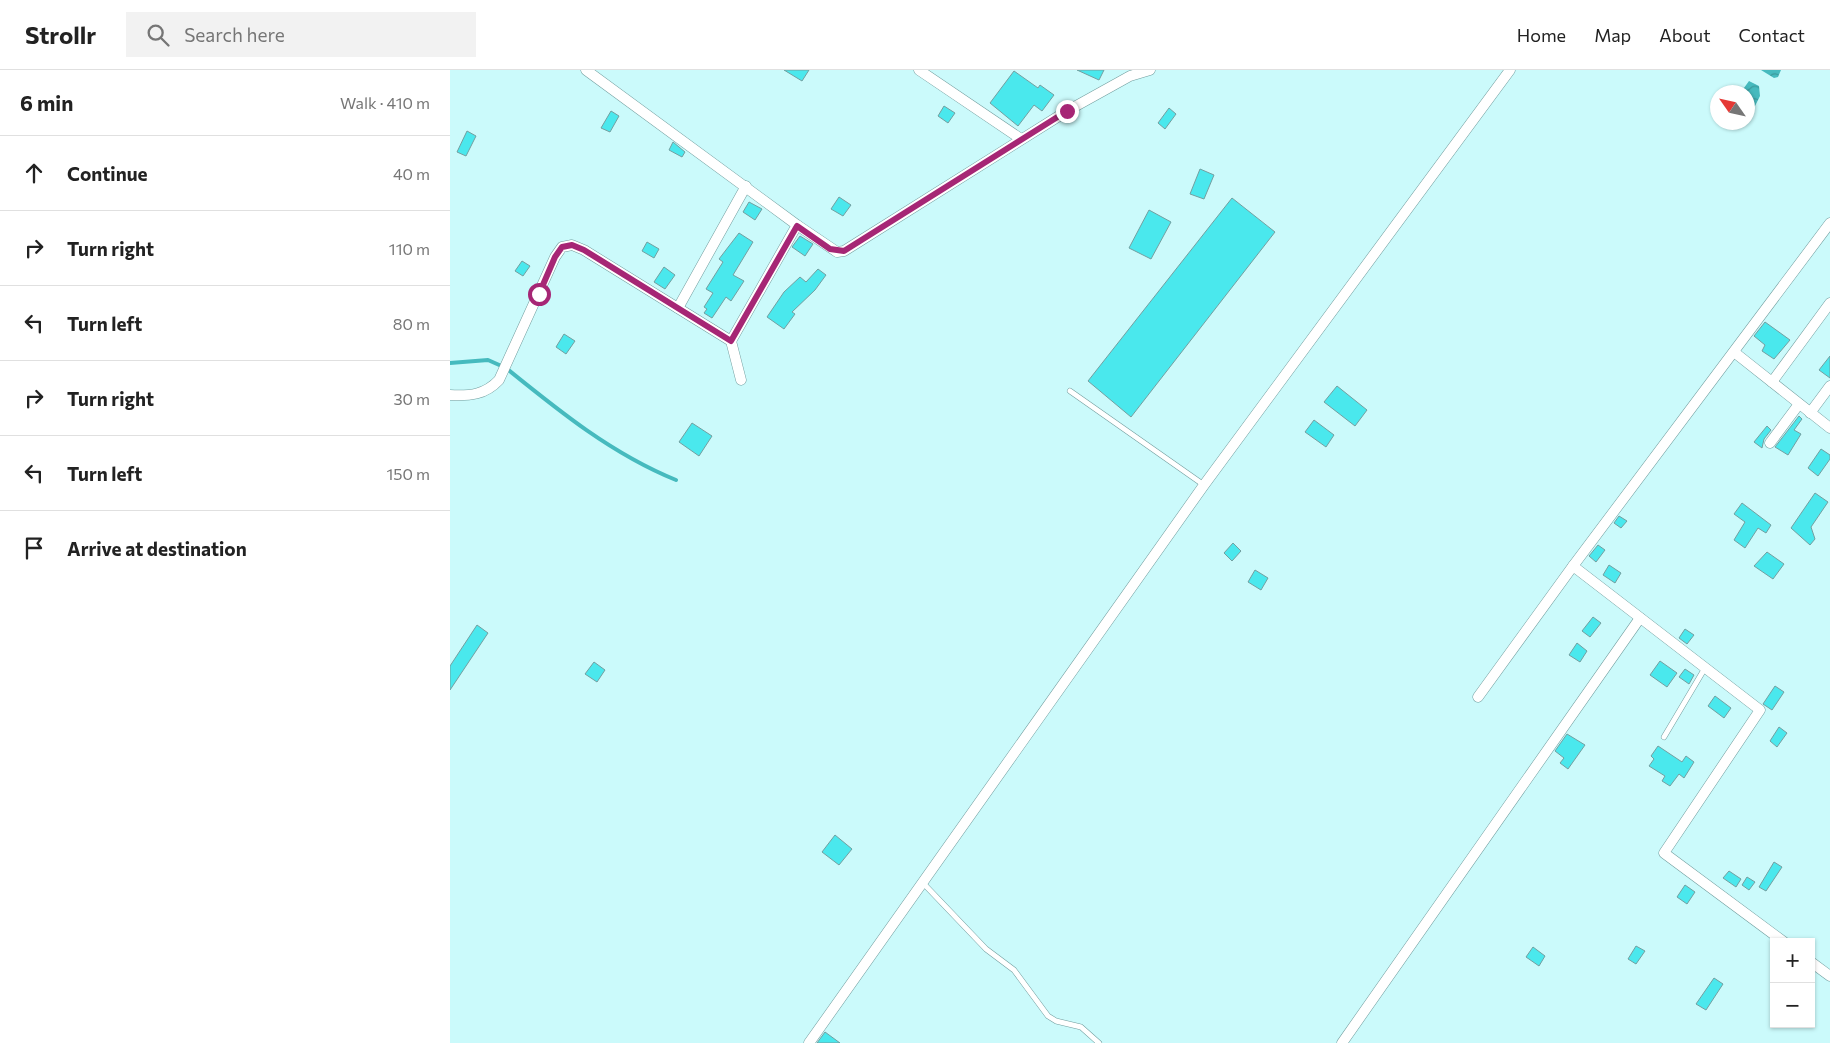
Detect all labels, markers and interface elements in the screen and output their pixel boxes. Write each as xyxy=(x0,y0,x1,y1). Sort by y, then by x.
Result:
search box xyxy=(126,12,476,57)
text: Strollr xyxy=(25,20,96,49)
icon: search xyxy=(144,21,172,49)
text: Search here xyxy=(184,23,285,46)
text: Home xyxy=(1517,24,1566,46)
text: Map xyxy=(1594,24,1631,46)
text: About xyxy=(1659,24,1711,46)
text: Contact xyxy=(1739,24,1805,46)
north arrow xyxy=(1710,85,1755,130)
text: 6 min xyxy=(20,90,73,115)
text: Walk · 410 m xyxy=(340,93,430,112)
route end xyxy=(1056,100,1079,123)
icon: ahead xyxy=(20,159,48,187)
text: Continue xyxy=(67,162,147,185)
text: 40 m xyxy=(393,164,430,183)
icon: right xyxy=(20,234,48,262)
text: Turn right xyxy=(67,237,154,260)
text: 110 m xyxy=(389,239,430,258)
route start xyxy=(528,283,551,306)
icon: left xyxy=(20,309,48,337)
text: Turn left xyxy=(67,312,142,335)
text: 80 m xyxy=(393,314,430,333)
icon: right xyxy=(20,384,48,412)
text: Turn right xyxy=(67,387,154,410)
text: 30 m xyxy=(393,389,430,408)
icon: left xyxy=(20,459,48,487)
text: Turn left xyxy=(67,462,142,485)
text: 150 m xyxy=(387,464,430,483)
icon: arrive xyxy=(20,534,48,562)
text: Arrive at destination xyxy=(67,537,247,560)
map controls xyxy=(1770,938,1815,1028)
button: + xyxy=(1770,938,1815,983)
button: − xyxy=(1770,983,1815,1028)

